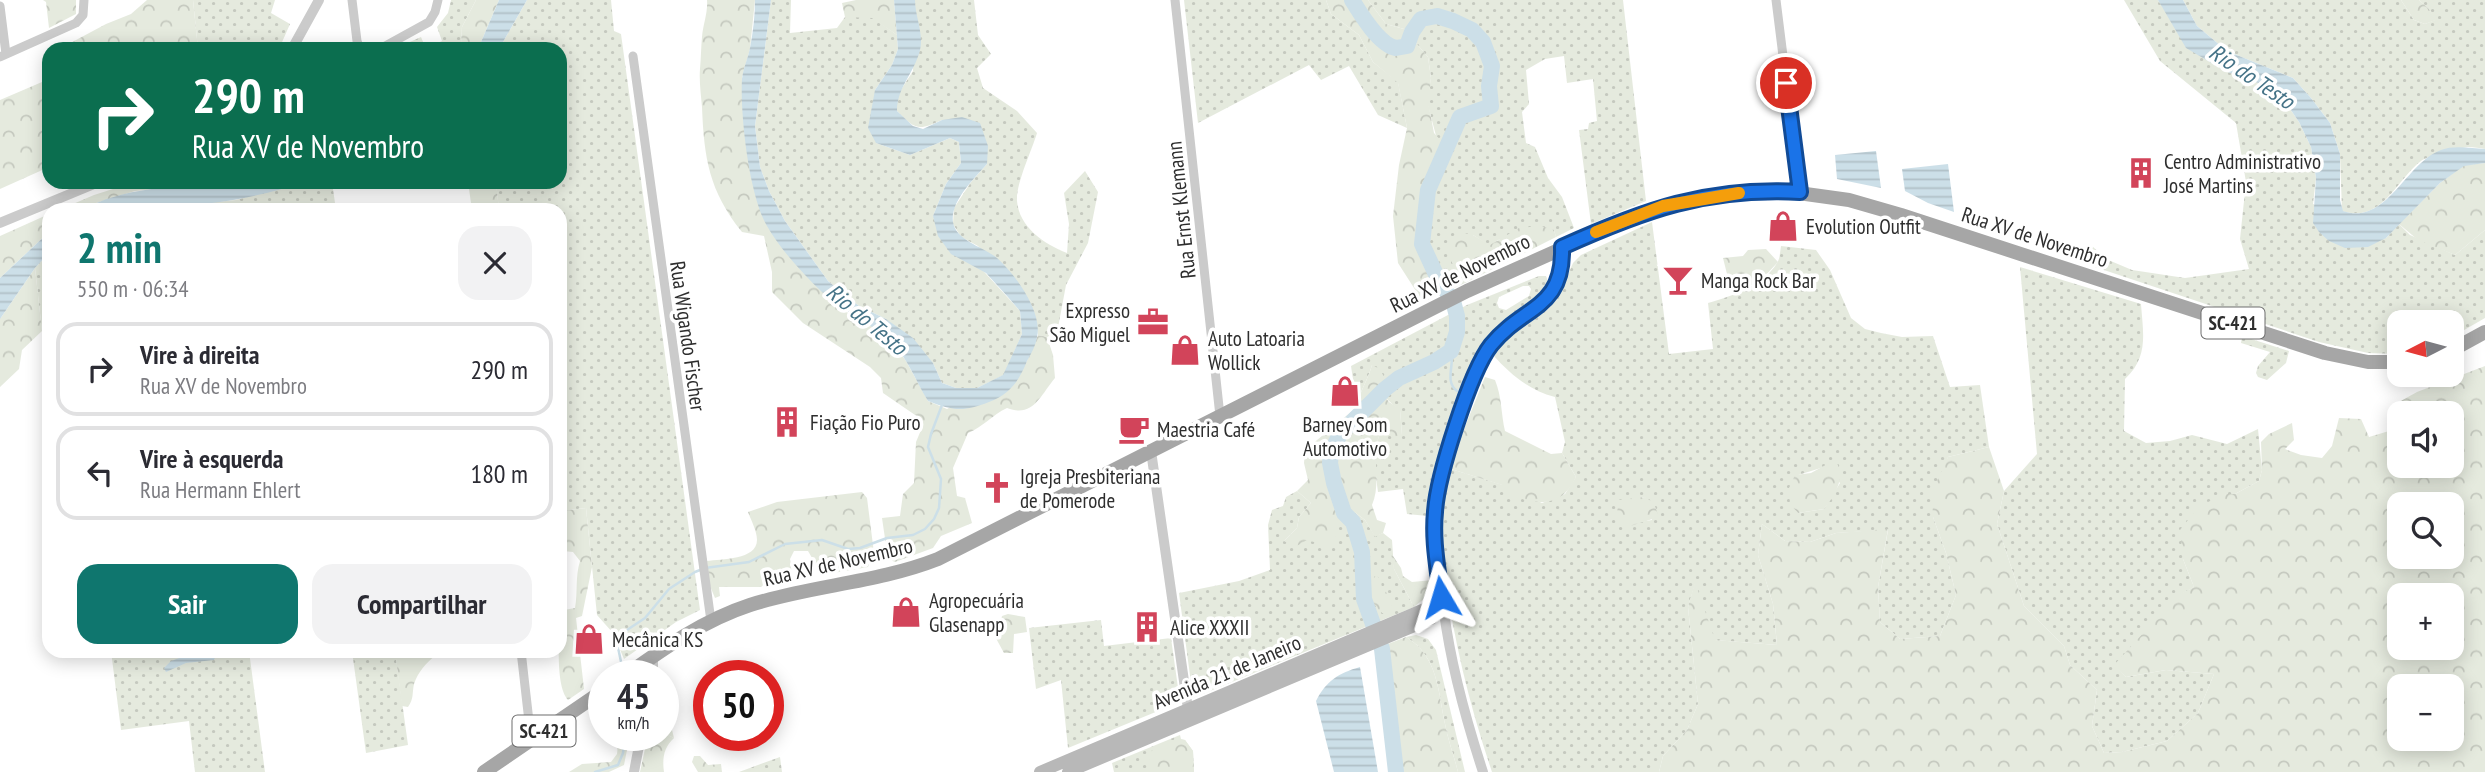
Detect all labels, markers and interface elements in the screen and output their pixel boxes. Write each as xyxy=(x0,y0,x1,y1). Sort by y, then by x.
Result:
water label: Rio do Testo xyxy=(2204,37,2302,116)
pin xyxy=(1756,53,1816,113)
text: 290 m xyxy=(192,63,305,127)
icon: arrive xyxy=(1767,64,1805,102)
icon: right xyxy=(77,70,168,161)
text: Rua XV de Novembro xyxy=(192,125,424,167)
street label: Rua Ernst Klemann xyxy=(1160,140,1202,280)
place label: Centro Administrativo José Martins xyxy=(2163,148,2321,199)
building icon: Centro Administrativo José Martins xyxy=(2124,156,2158,190)
street label: Rua XV de Novembro xyxy=(1958,201,2112,273)
shop icon: Evolution Outfit xyxy=(1766,209,1800,243)
place label: Evolution Outfit xyxy=(1806,213,1921,240)
text: 2 min xyxy=(77,220,162,275)
button: close xyxy=(458,226,532,300)
street label: Rua XV de Novembro xyxy=(1386,227,1534,319)
street label: Rua Wigando Fischer xyxy=(664,259,712,413)
bar icon: Manga Rock Bar xyxy=(1661,263,1695,297)
place label: Manga Rock Bar xyxy=(1701,267,1816,294)
text: 550 m · 06:34 xyxy=(77,274,189,303)
water label: Rio do Testo xyxy=(821,277,915,362)
place label: Expresso São Miguel xyxy=(1049,297,1130,348)
office icon: Expresso São Miguel xyxy=(1136,305,1170,339)
road number: SC-421 xyxy=(2202,308,2264,338)
north arrow xyxy=(2387,310,2464,387)
map controls xyxy=(2387,310,2464,751)
place label: Auto Latoaria Wollick xyxy=(1208,325,1305,376)
shop icon: Auto Latoaria Wollick xyxy=(1168,333,1202,367)
text: Vire à direita xyxy=(140,338,259,371)
icon: right xyxy=(81,350,119,388)
text: 290 m xyxy=(470,353,528,386)
text: Rua XV de Novembro xyxy=(140,371,307,400)
shop icon: Barney Som Automotivo xyxy=(1328,374,1362,408)
button: sound xyxy=(2387,401,2464,478)
building icon: Fiação Fio Puro xyxy=(770,405,804,439)
place label: Fiação Fio Puro xyxy=(810,409,921,436)
place label: Barney Som Automotivo xyxy=(1302,411,1388,462)
cafe icon: Maestria Café xyxy=(1117,412,1151,446)
place label: Maestria Café xyxy=(1157,416,1255,443)
text: Vire à esquerda xyxy=(140,442,283,475)
icon: left xyxy=(81,454,119,492)
text: 180 m xyxy=(470,457,528,490)
place label: Igreja Presbiteriana de Pomerode xyxy=(1020,463,1160,514)
church icon: Igreja Presbiteriana de Pomerode xyxy=(980,471,1014,505)
text: Rua Hermann Ehlert xyxy=(140,475,301,504)
button: search xyxy=(2387,492,2464,569)
street label: Rua XV de Novembro xyxy=(761,532,915,592)
position arrow xyxy=(1404,560,1478,634)
button: Sair xyxy=(77,564,298,644)
button: Compartilhar xyxy=(312,564,532,644)
button: + xyxy=(2387,583,2464,660)
place label: Agropecuária Glasenapp xyxy=(929,587,1024,638)
shop icon: Agropecuária Glasenapp xyxy=(889,595,923,629)
building icon: Alice XXXII xyxy=(1130,610,1164,644)
place label: Alice XXXII xyxy=(1170,614,1249,641)
shop icon: Mecânica KS xyxy=(572,622,606,656)
place label: Mecânica KS xyxy=(612,626,703,653)
street label: Avenida 21 de Janeiro xyxy=(1149,629,1305,715)
speed limit sign: 50 xyxy=(693,660,784,751)
text: 45 xyxy=(617,673,650,719)
button: − xyxy=(2387,674,2464,751)
text: km/h xyxy=(618,711,649,734)
road number: SC-421 xyxy=(512,716,576,746)

